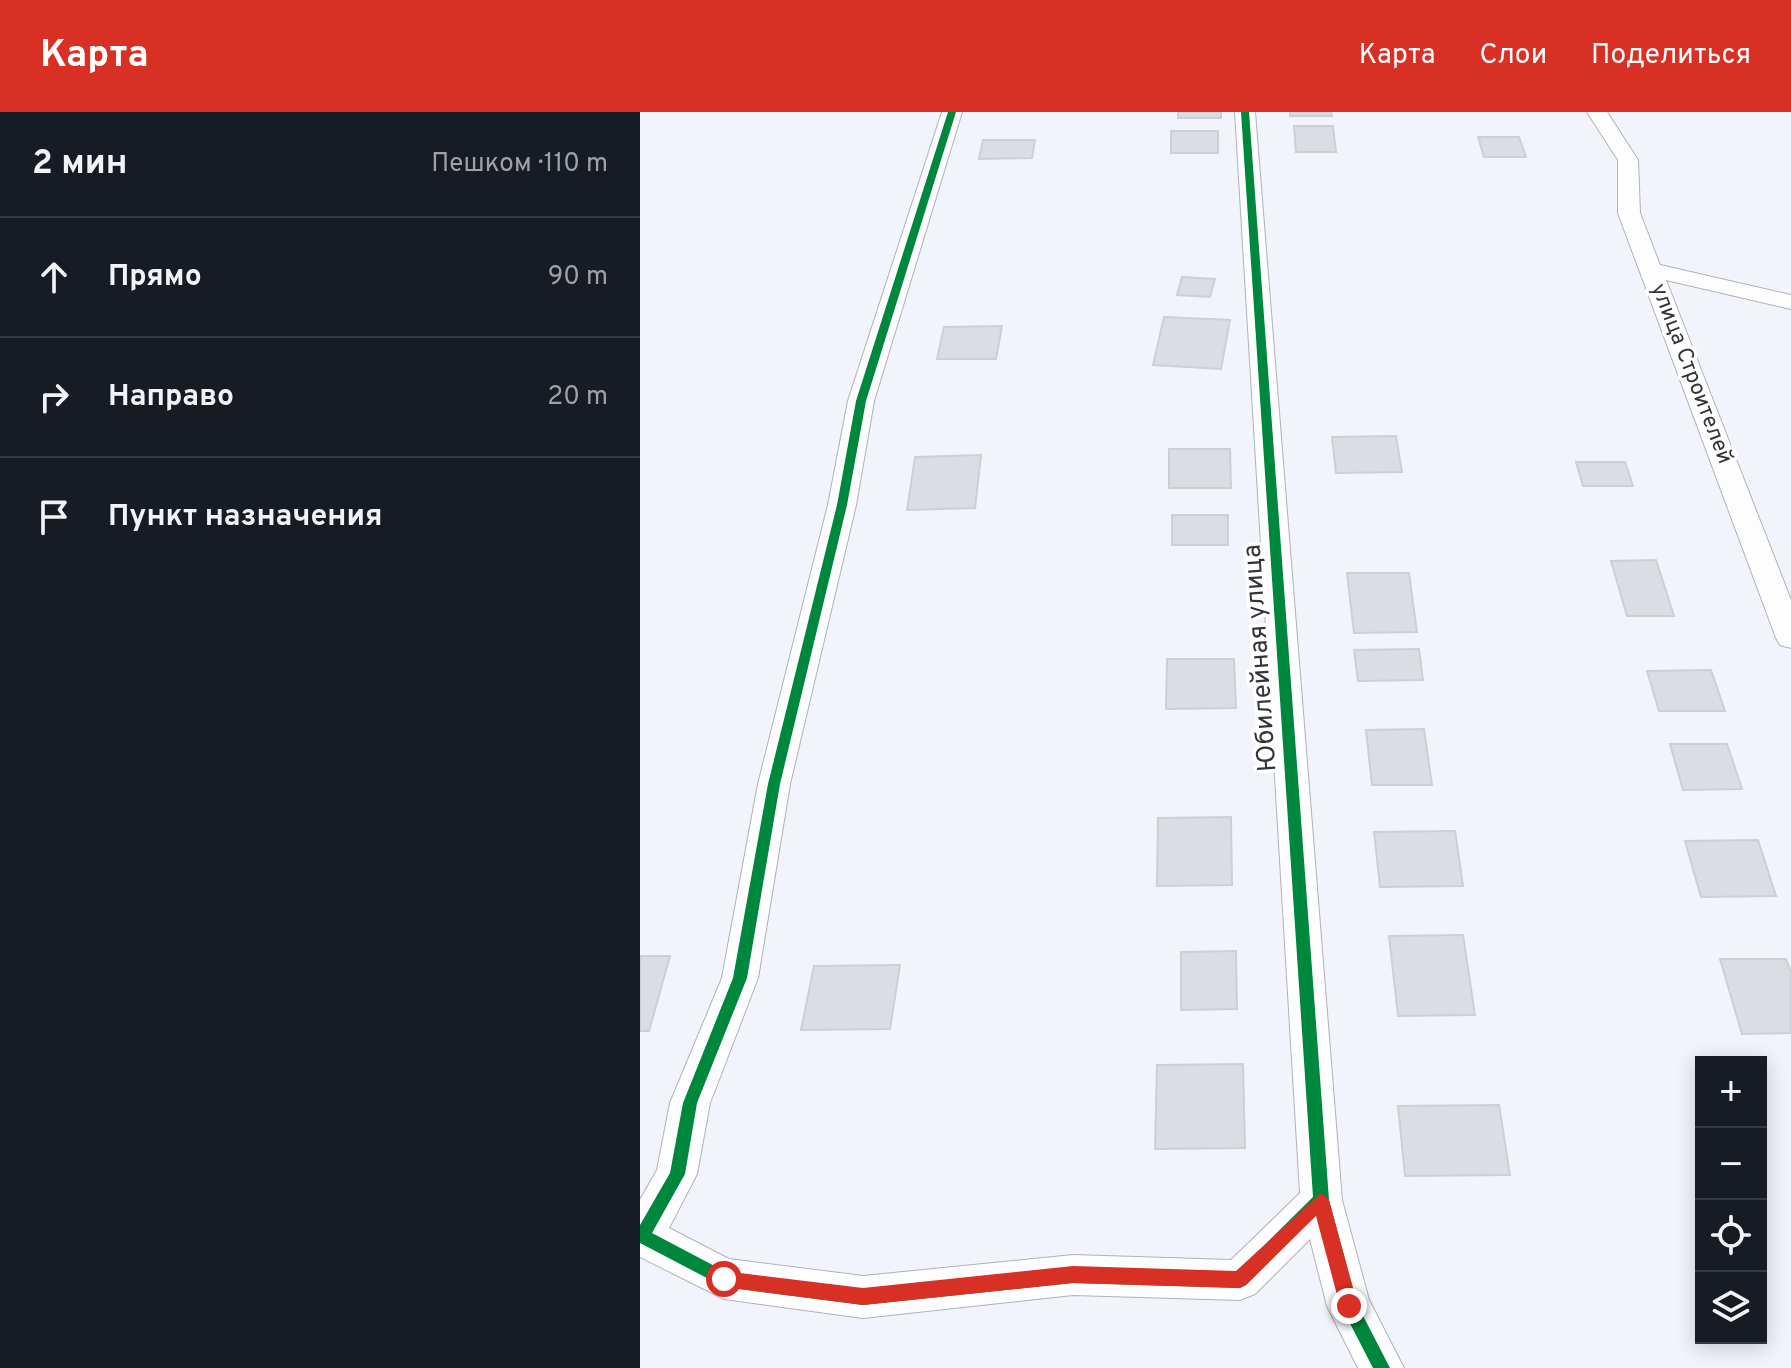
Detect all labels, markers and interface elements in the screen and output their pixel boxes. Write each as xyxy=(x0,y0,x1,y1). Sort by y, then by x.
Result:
text: Карта xyxy=(40,32,149,81)
text: Карта xyxy=(1359,38,1435,74)
text: Слои xyxy=(1479,38,1547,74)
text: Поделиться xyxy=(1591,38,1751,74)
text: 2 мин xyxy=(32,143,128,186)
text: Пешком · 110 m xyxy=(431,148,608,181)
icon: ahead xyxy=(32,255,76,299)
text: Прямо xyxy=(108,259,202,296)
text: 90 m xyxy=(548,261,608,294)
street label: улица Строителей xyxy=(1644,280,1738,468)
icon: right xyxy=(32,375,76,419)
text: Направо xyxy=(108,379,234,416)
text: 20 m xyxy=(547,381,608,414)
icon: arrive xyxy=(32,495,76,539)
text: Пункт назначения xyxy=(108,499,382,536)
street label: Юбилейная улица xyxy=(1237,543,1285,773)
map controls xyxy=(1695,1056,1767,1344)
button: + xyxy=(1695,1056,1767,1128)
button: − xyxy=(1695,1128,1767,1200)
button: locate xyxy=(1695,1200,1767,1272)
route start xyxy=(706,1261,742,1297)
button: layers xyxy=(1695,1272,1767,1344)
route end xyxy=(1331,1288,1367,1324)

